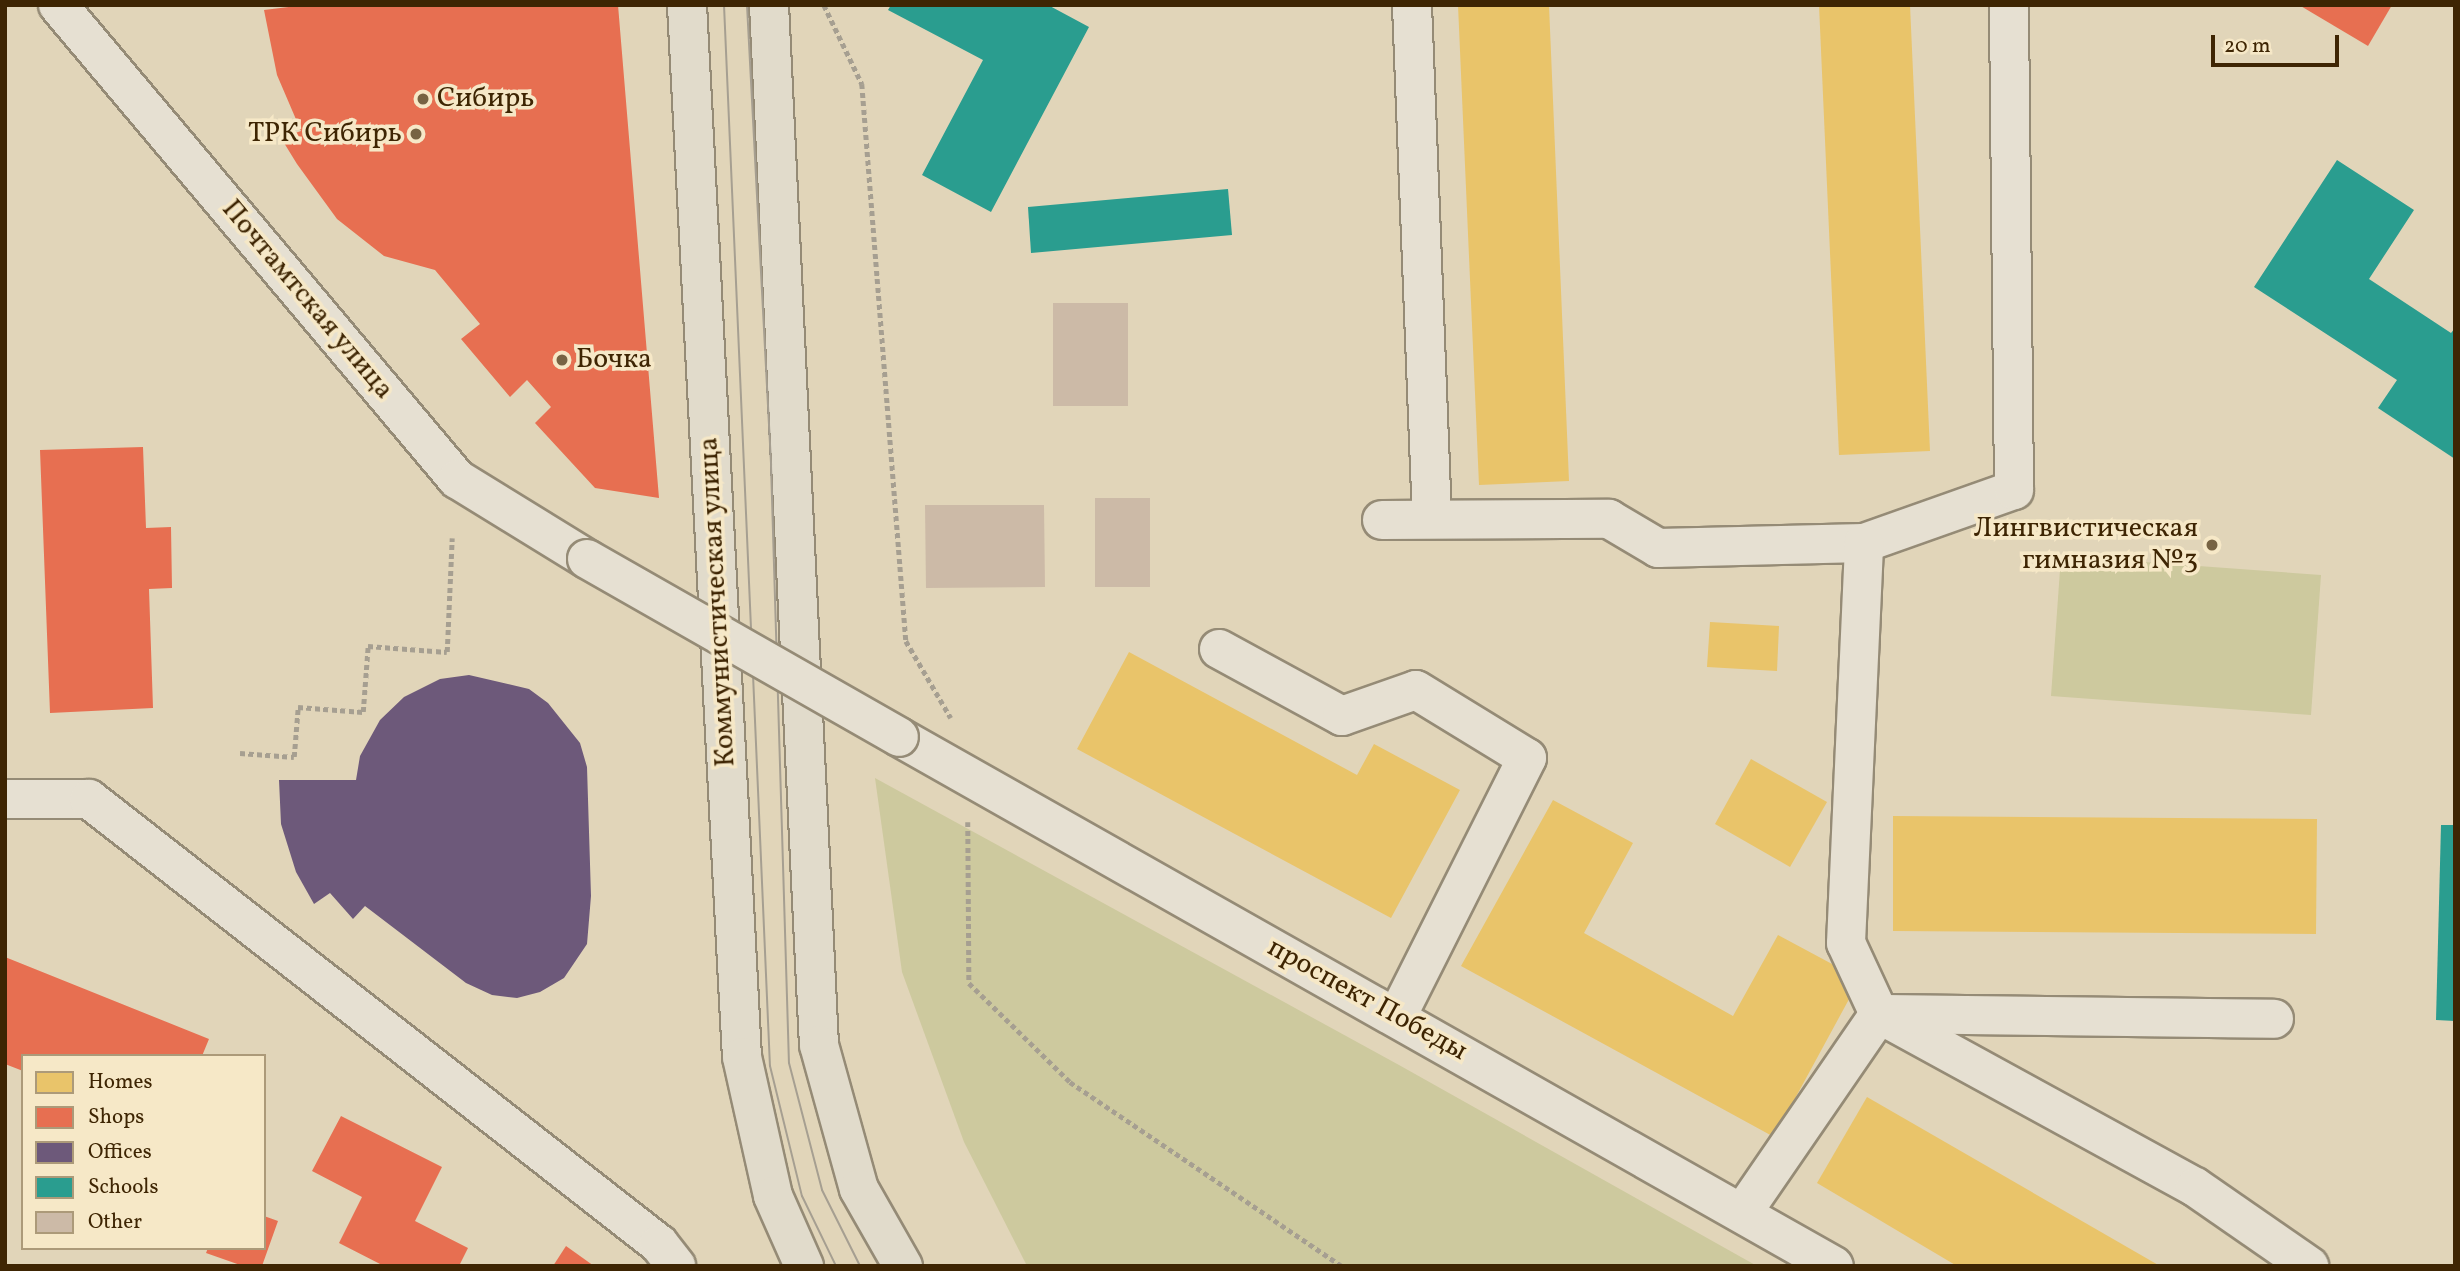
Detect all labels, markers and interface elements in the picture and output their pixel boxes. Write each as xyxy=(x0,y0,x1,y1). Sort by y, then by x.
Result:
scale bar xyxy=(2215,21,2343,65)
text: 20 m xyxy=(2224,32,2270,61)
place label: Сибирь xyxy=(437,82,534,116)
marker: Сибирь xyxy=(415,91,431,107)
place label: ТРК Сибирь xyxy=(248,117,402,151)
marker: ТРК Сибирь xyxy=(408,126,424,142)
street label: Почтамтская улица xyxy=(214,193,400,407)
place label: Бочка xyxy=(576,343,652,377)
marker: Бочка xyxy=(554,352,570,368)
street label: Коммунистическая улица xyxy=(693,436,743,768)
place label: Лингвистическая гимназия №3 xyxy=(1973,512,2198,578)
marker: Лингвистическая гимназия №3 xyxy=(2204,537,2220,553)
street label: проспект Победы xyxy=(1261,931,1473,1069)
legend xyxy=(21,1054,266,1250)
text: Homes xyxy=(88,1068,153,1097)
text: Shops xyxy=(88,1103,144,1132)
text: Offices xyxy=(88,1138,152,1167)
text: Schools xyxy=(88,1173,158,1202)
text: Other xyxy=(88,1208,142,1237)

